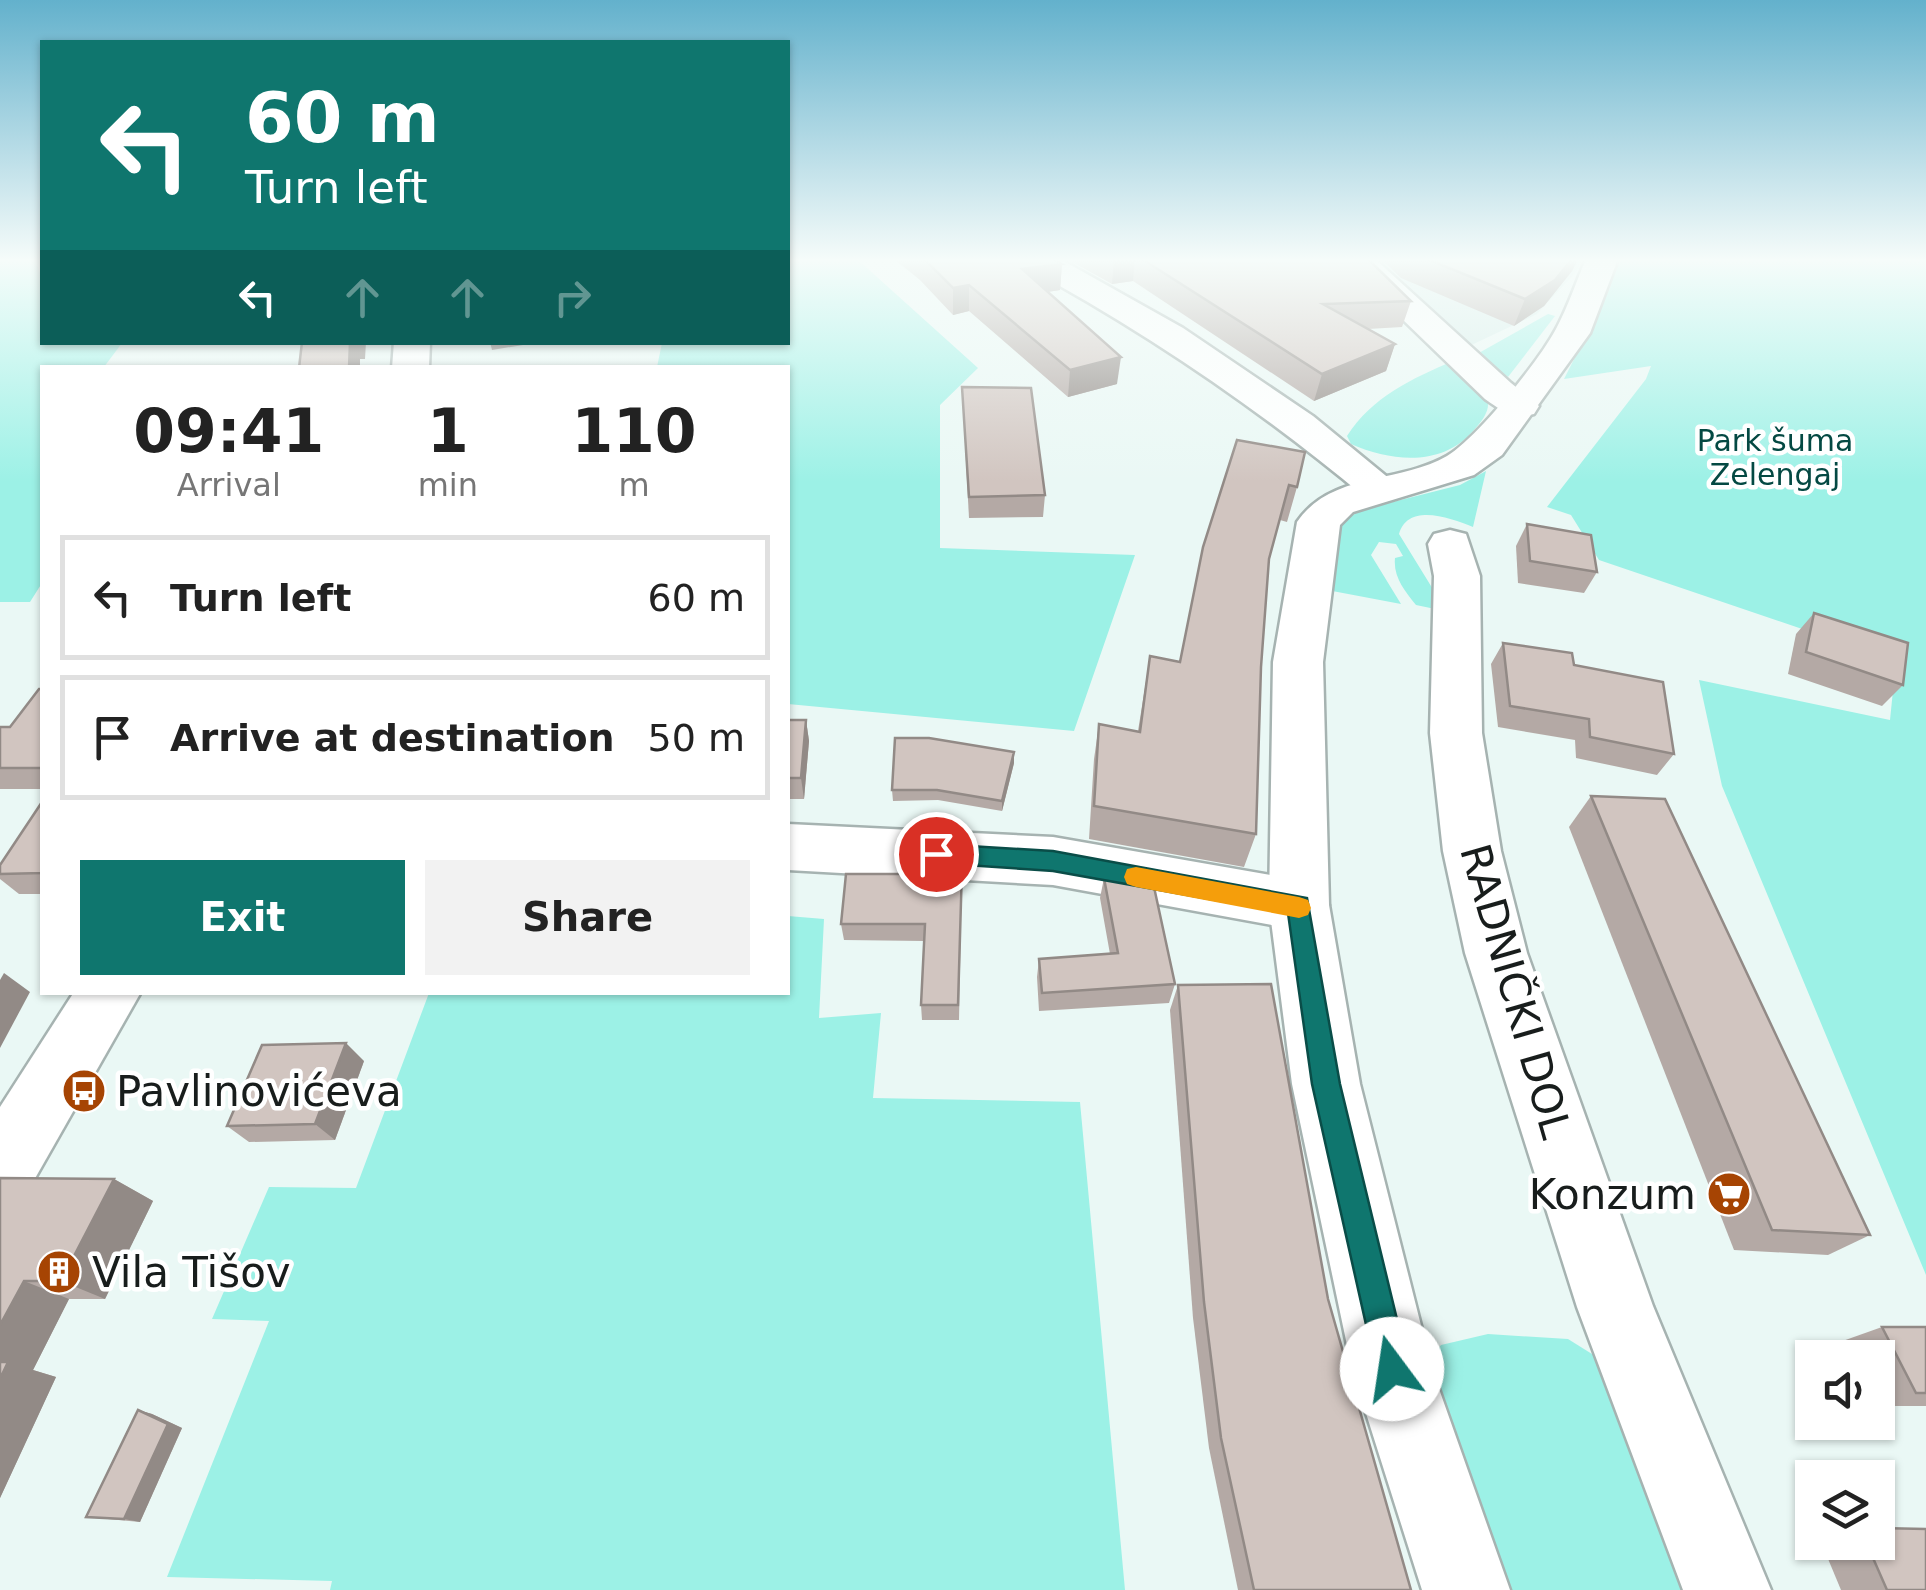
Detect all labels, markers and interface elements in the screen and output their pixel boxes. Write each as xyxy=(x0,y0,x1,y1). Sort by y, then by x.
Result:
text: 60 m xyxy=(245,77,440,159)
icon: left xyxy=(80,80,210,210)
text: Turn left xyxy=(245,161,428,214)
icon: left xyxy=(230,270,285,325)
icon: ahead xyxy=(335,270,390,325)
icon: ahead xyxy=(440,270,495,325)
icon: right xyxy=(545,270,600,325)
text: 09:41 xyxy=(133,396,324,466)
text: 1 xyxy=(427,396,469,466)
text: 110 xyxy=(571,396,697,466)
park label: Park šuma Zelengaj xyxy=(1697,423,1853,492)
text: Arrival xyxy=(177,466,281,504)
text: min xyxy=(418,466,478,504)
text: m xyxy=(618,466,650,504)
icon: left xyxy=(85,570,140,625)
text: Turn left xyxy=(170,576,351,620)
text: 60 m xyxy=(648,576,745,620)
icon: arrive xyxy=(85,710,140,765)
text: Arrive at destination xyxy=(170,716,615,760)
text: 50 m xyxy=(648,716,745,760)
pin xyxy=(894,812,979,897)
icon: arrive xyxy=(909,827,964,882)
street label: RADNIČKI DOL xyxy=(1450,838,1582,1144)
button: Exit xyxy=(80,860,405,975)
button: Share xyxy=(425,860,750,975)
place label: Pavlinovićeva xyxy=(116,1067,402,1116)
bus stop icon: Pavlinovićeva xyxy=(61,1068,107,1114)
place label: Konzum xyxy=(1529,1170,1696,1219)
supermarket icon: Konzum xyxy=(1706,1171,1752,1217)
place label: Vila Tišov xyxy=(92,1248,291,1297)
building icon: Vila Tišov xyxy=(36,1249,82,1295)
position arrow xyxy=(1340,1317,1444,1421)
map controls xyxy=(1795,1340,1895,1560)
button: sound xyxy=(1795,1340,1895,1440)
button: layers xyxy=(1795,1460,1895,1560)

